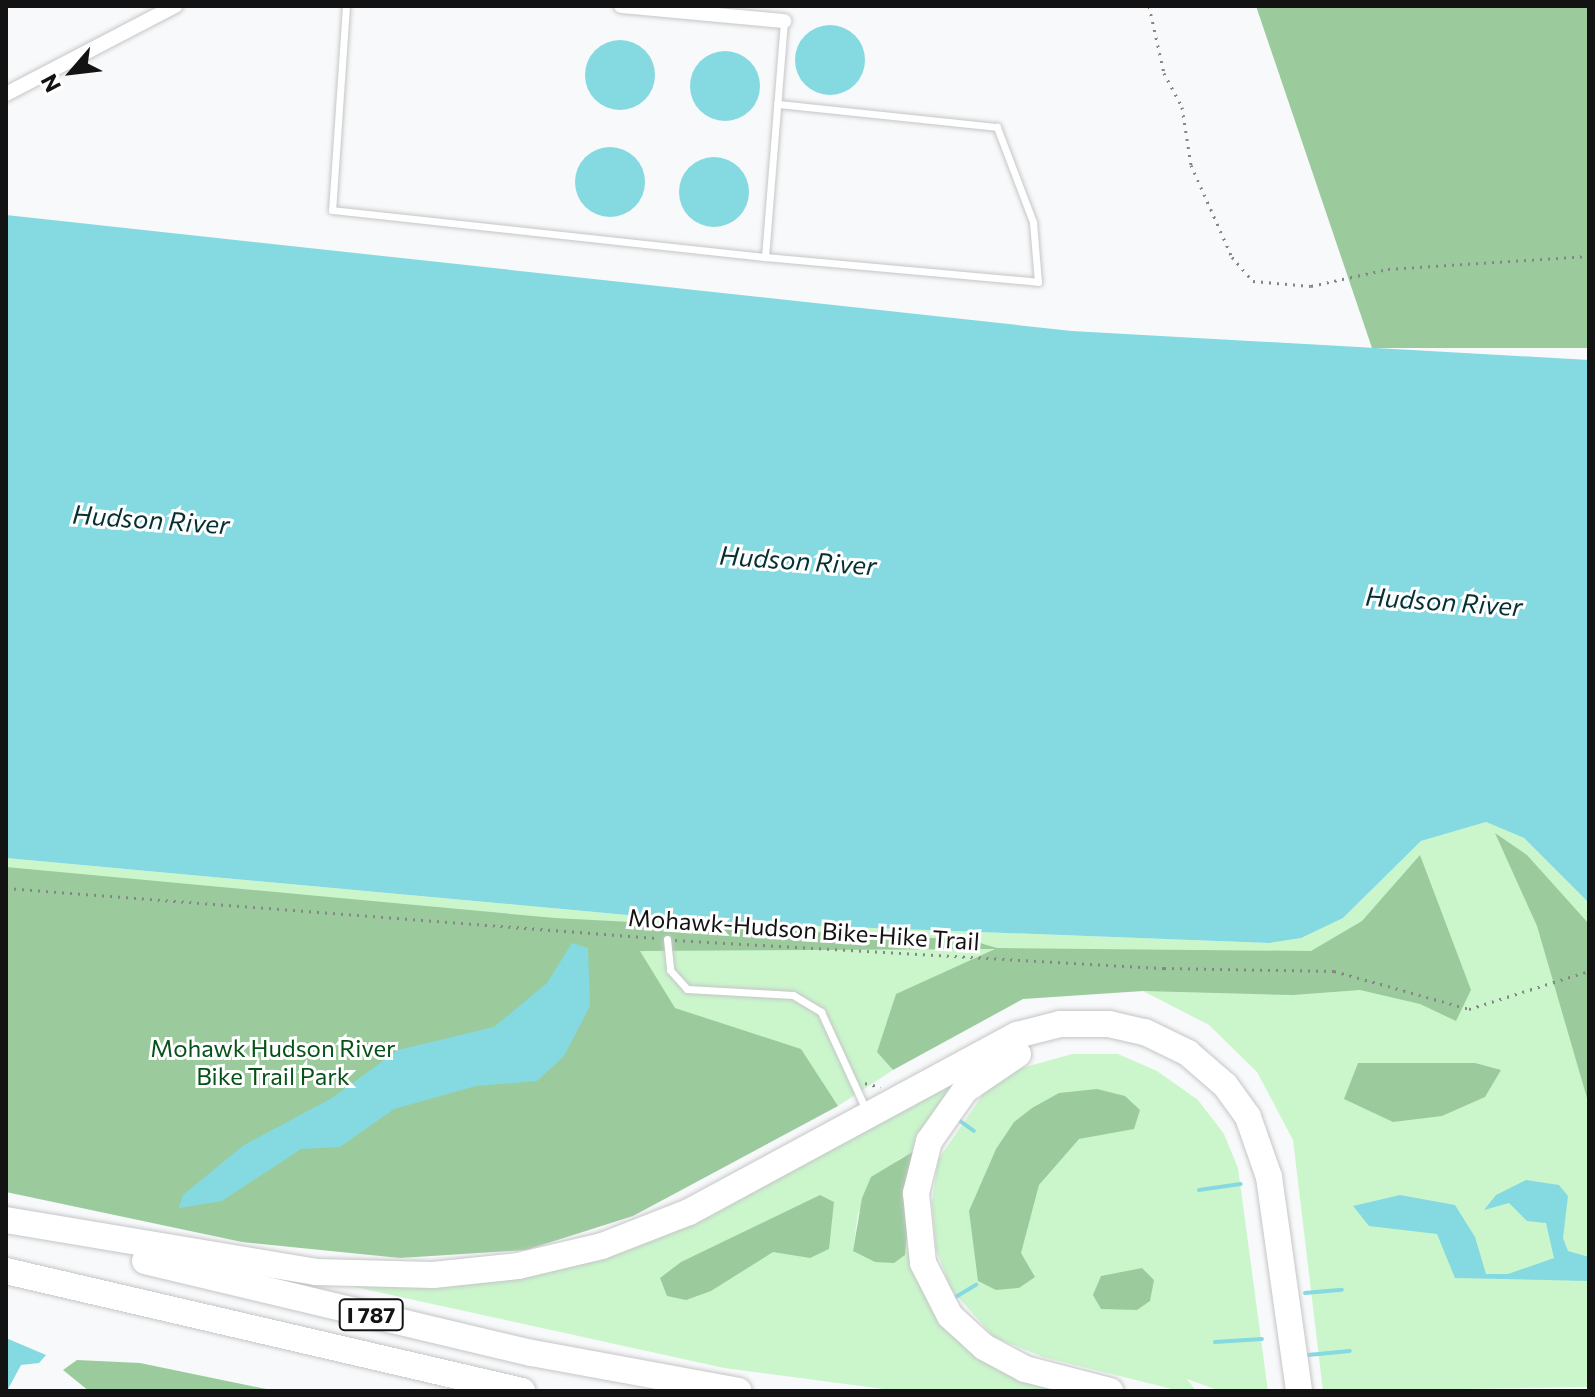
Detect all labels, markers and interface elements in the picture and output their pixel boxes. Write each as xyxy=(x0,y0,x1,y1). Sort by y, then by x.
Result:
north arrow xyxy=(32,32,112,112)
text: N xyxy=(35,70,66,97)
water label: Hudson River xyxy=(71,498,231,540)
water label: Hudson River xyxy=(718,539,878,581)
water label: Hudson River xyxy=(1364,580,1524,622)
street label: Mohawk-Hudson Bike-Hike Trail xyxy=(627,902,981,956)
park label: Mohawk Hudson River Bike Trail Park xyxy=(150,1034,396,1090)
road number: I 787 xyxy=(337,1297,405,1333)

